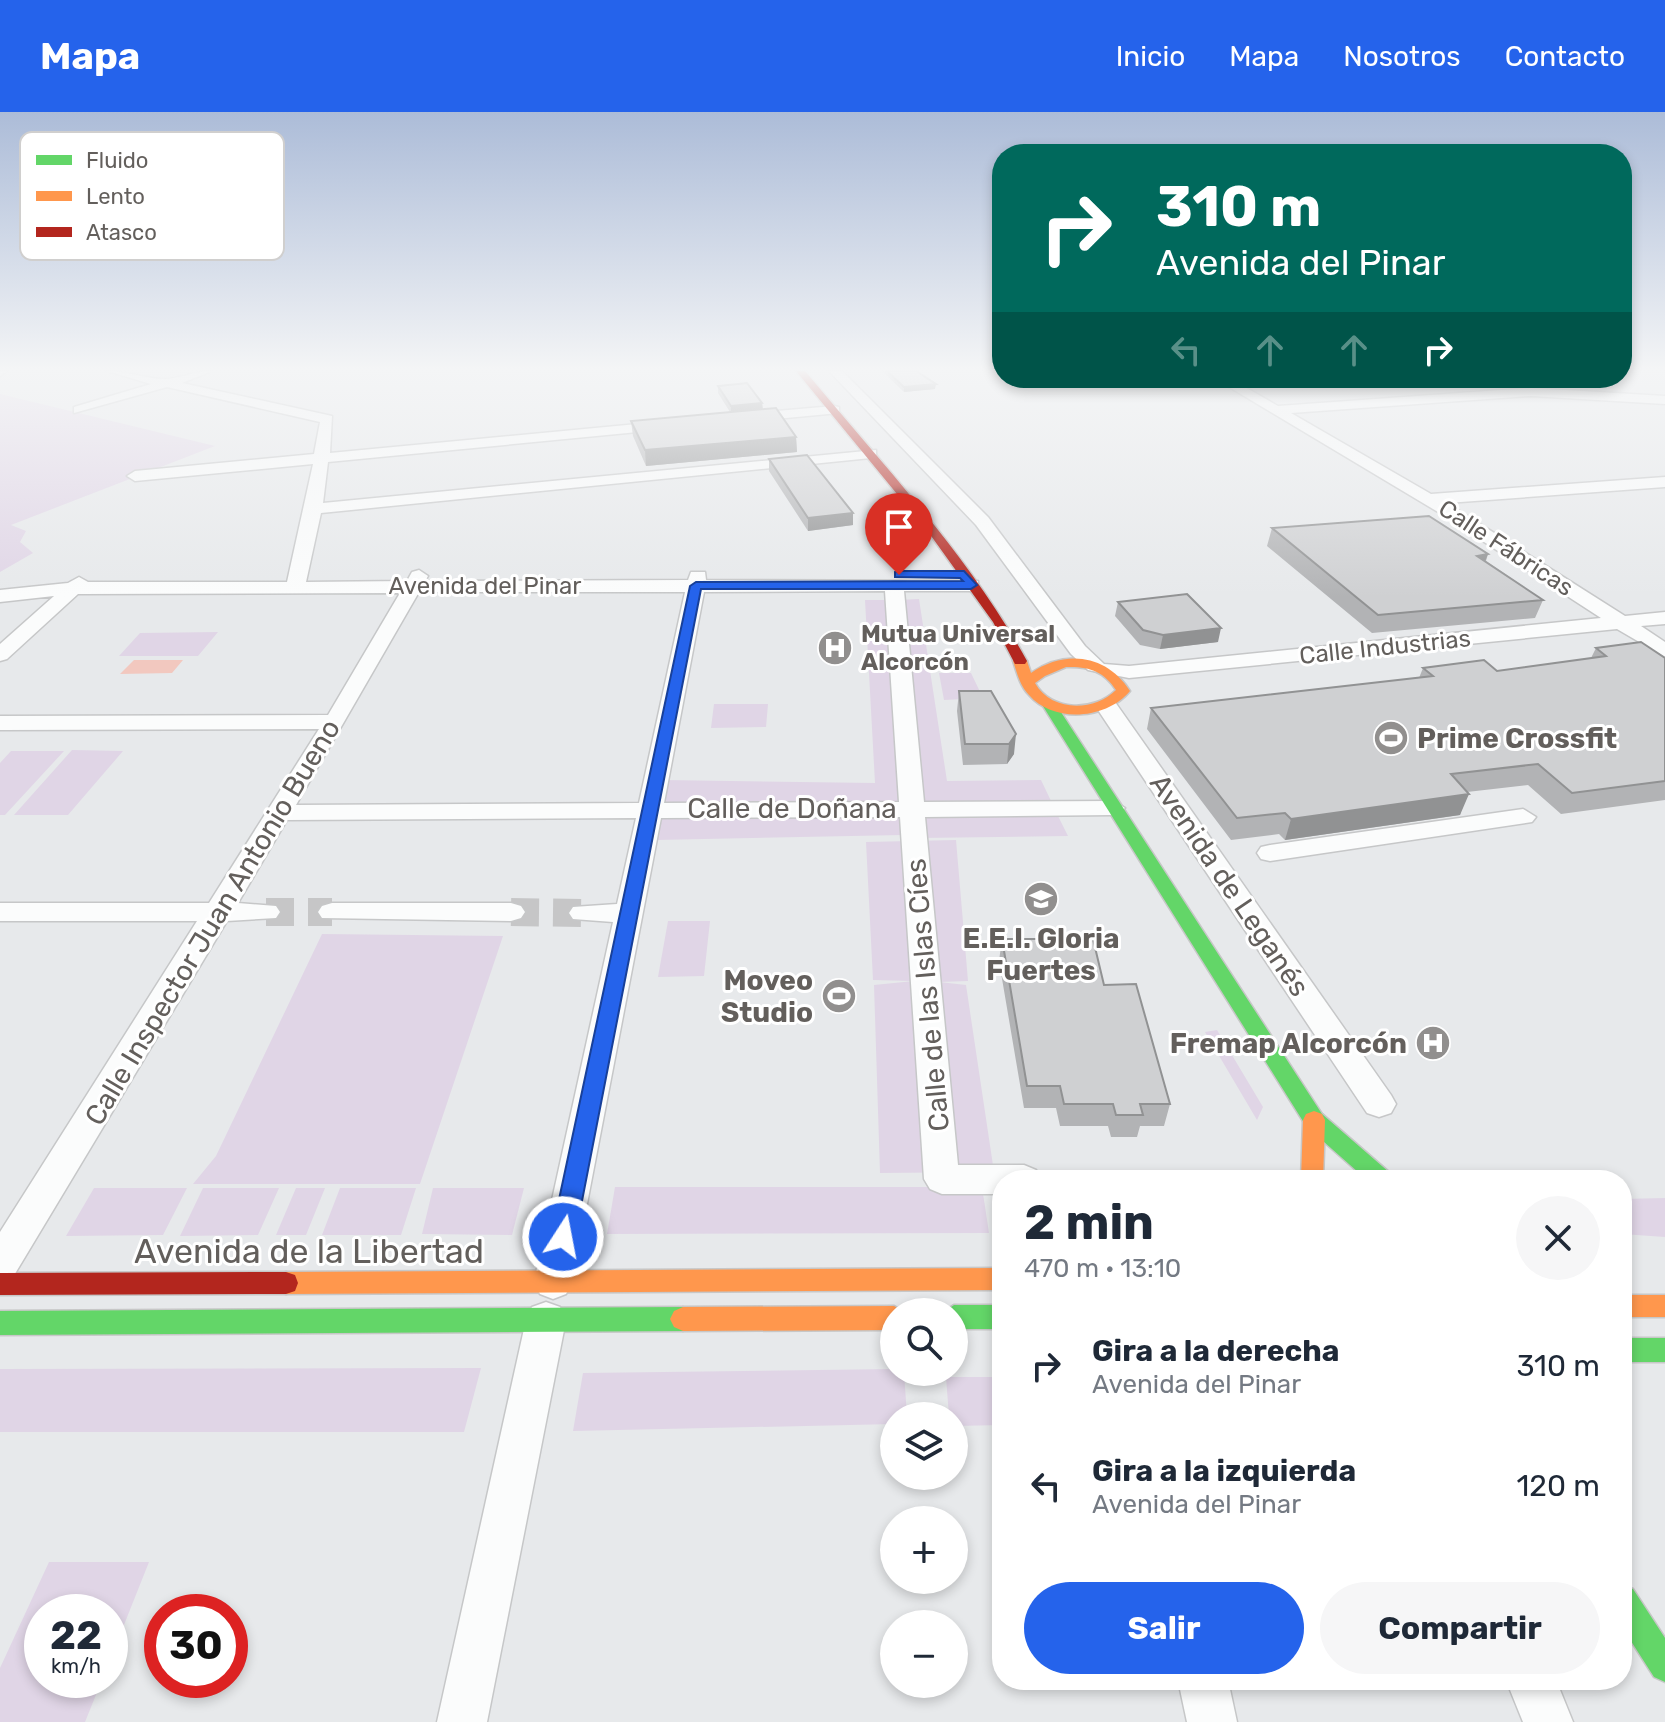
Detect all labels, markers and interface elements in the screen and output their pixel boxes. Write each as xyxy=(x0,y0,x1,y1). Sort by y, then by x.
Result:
text: Mapa xyxy=(40,33,140,79)
text: Inicio xyxy=(1116,40,1185,73)
text: Mapa xyxy=(1229,40,1299,73)
text: Nosotros xyxy=(1343,40,1461,73)
text: Contacto xyxy=(1505,40,1625,73)
legend xyxy=(20,132,284,260)
text: Fluido xyxy=(86,147,148,174)
text: 310 m xyxy=(1156,174,1321,240)
icon: right xyxy=(1024,176,1128,280)
text: Lento xyxy=(86,183,145,210)
text: Atasco xyxy=(86,219,157,246)
text: Avenida del Pinar xyxy=(1156,241,1445,284)
icon: left xyxy=(1164,328,1208,372)
icon: ahead xyxy=(1248,328,1292,372)
icon: ahead xyxy=(1332,328,1376,372)
icon: right xyxy=(1416,328,1460,372)
pin xyxy=(865,493,933,575)
street label: Calle Fábricas xyxy=(1433,494,1579,602)
icon: arrive xyxy=(877,505,921,549)
street label: Avenida del Pinar xyxy=(389,572,581,600)
place label: Mutua Universal Alcorcón xyxy=(861,620,1055,676)
street label: Calle Industrias xyxy=(1298,624,1472,670)
hospital icon: Mutua Universal Alcorcón xyxy=(816,629,854,667)
street label: Calle Inspector Juan Antonio Bueno xyxy=(78,713,347,1131)
sports icon: Prime Crossfit xyxy=(1372,719,1410,757)
place label: Prime Crossfit xyxy=(1417,722,1617,755)
street label: Avenida de Leganés xyxy=(1143,768,1316,1003)
street label: Calle de Doñana xyxy=(687,792,897,825)
street label: Calle de las Islas Cíes xyxy=(899,857,956,1133)
school or university icon: E.E.I. Gloria Fuertes xyxy=(1022,880,1060,918)
place label: E.E.I. Gloria Fuertes xyxy=(963,922,1119,987)
place label: Moveo Studio xyxy=(721,964,813,1029)
sports icon: Moveo Studio xyxy=(820,977,858,1015)
hospital icon: Fremap Alcorcón xyxy=(1414,1024,1452,1062)
place label: Fremap Alcorcón xyxy=(1170,1027,1407,1060)
text: 2 min xyxy=(1024,1194,1154,1251)
position arrow xyxy=(521,1195,605,1279)
button: close xyxy=(1516,1196,1600,1280)
street label: Avenida de la Libertad xyxy=(134,1231,484,1272)
text: 470 m · 13:10 xyxy=(1024,1253,1181,1284)
map controls xyxy=(880,1298,968,1698)
button: search xyxy=(880,1298,968,1386)
text: Gira a la derecha xyxy=(1092,1333,1339,1369)
icon: right xyxy=(1024,1344,1068,1388)
text: 310 m xyxy=(1517,1348,1600,1384)
text: Avenida del Pinar xyxy=(1092,1369,1301,1400)
button: layers xyxy=(880,1402,968,1490)
text: Gira a la izquierda xyxy=(1092,1453,1356,1489)
icon: left xyxy=(1024,1464,1068,1508)
text: 120 m xyxy=(1516,1468,1600,1504)
text: Avenida del Pinar xyxy=(1092,1489,1301,1520)
button: + xyxy=(880,1506,968,1594)
button: Salir xyxy=(1024,1582,1304,1674)
button: Compartir xyxy=(1320,1582,1600,1674)
speed limit sign: 30 xyxy=(144,1594,248,1698)
button: − xyxy=(880,1610,968,1698)
text: 22 xyxy=(50,1612,102,1659)
text: km/h xyxy=(51,1654,101,1678)

